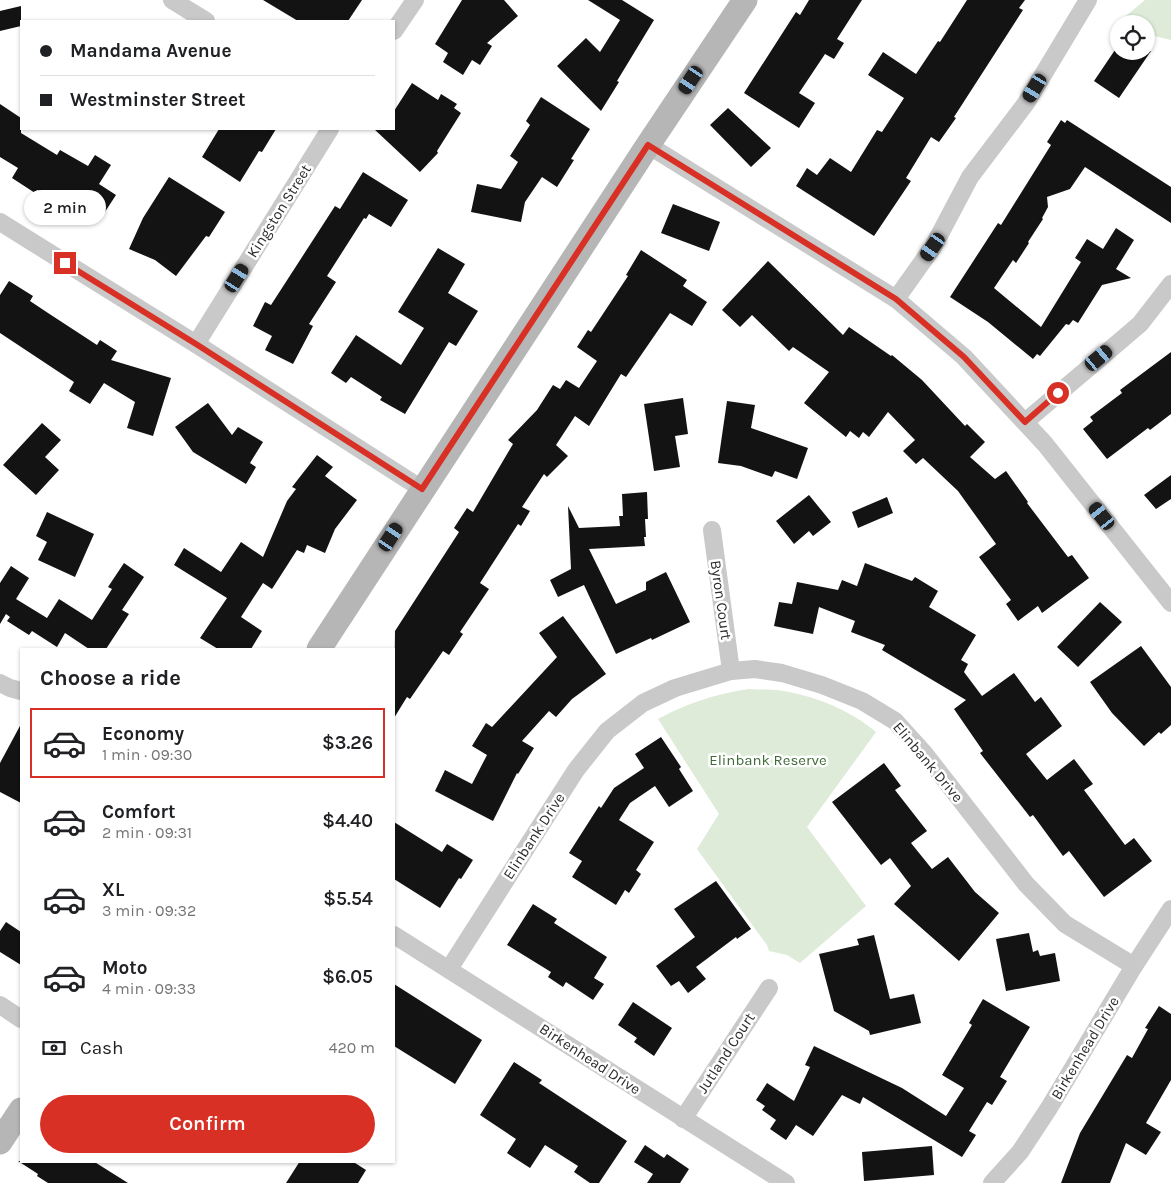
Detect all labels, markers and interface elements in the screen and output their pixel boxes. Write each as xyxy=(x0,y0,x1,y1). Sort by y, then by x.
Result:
map controls xyxy=(1110,15,1155,60)
button: locate xyxy=(1110,15,1155,60)
text: Mandama Avenue xyxy=(70,40,232,62)
car xyxy=(676,63,705,97)
car xyxy=(1020,71,1049,105)
text: Westminster Street xyxy=(70,89,245,111)
street label: Kingston Street xyxy=(243,161,315,261)
callout: 2 min xyxy=(24,190,106,226)
text: 2 min xyxy=(43,198,87,217)
car xyxy=(918,230,947,264)
route end xyxy=(54,252,76,274)
car xyxy=(222,261,251,295)
car xyxy=(1082,343,1115,373)
route start xyxy=(1047,382,1069,404)
car xyxy=(1086,500,1117,532)
car xyxy=(376,520,405,554)
street label: Byron Court xyxy=(707,559,736,641)
text: Choose a ride xyxy=(40,665,181,691)
street label: Elinbank Drive xyxy=(889,718,967,806)
icon: car xyxy=(42,721,87,766)
text: Economy xyxy=(102,723,184,745)
text: $3.26 xyxy=(322,732,373,754)
text: 1 min · 09:30 xyxy=(102,745,192,764)
park label: Elinbank Reserve xyxy=(709,751,827,769)
street label: Elinbank Drive xyxy=(499,789,569,883)
icon: car xyxy=(42,799,87,844)
text: Comfort xyxy=(102,801,176,823)
text: $4.40 xyxy=(322,810,373,832)
text: 2 min · 09:31 xyxy=(102,823,192,842)
icon: car xyxy=(42,877,87,922)
text: XL xyxy=(102,879,124,901)
text: $5.54 xyxy=(323,888,373,910)
text: 3 min · 09:32 xyxy=(102,901,196,920)
icon: car xyxy=(42,955,87,1000)
text: Moto xyxy=(102,957,148,979)
text: $6.05 xyxy=(322,966,373,988)
text: 4 min · 09:33 xyxy=(102,979,196,998)
street label: Birkenhead Drive xyxy=(1047,993,1123,1103)
street label: Jutland Court xyxy=(693,1009,759,1097)
street label: Birkenhead Drive xyxy=(536,1020,644,1098)
icon: cash xyxy=(40,1034,68,1062)
text: Cash xyxy=(80,1037,124,1059)
text: 420 m xyxy=(329,1038,375,1057)
button: Confirm xyxy=(40,1095,375,1153)

